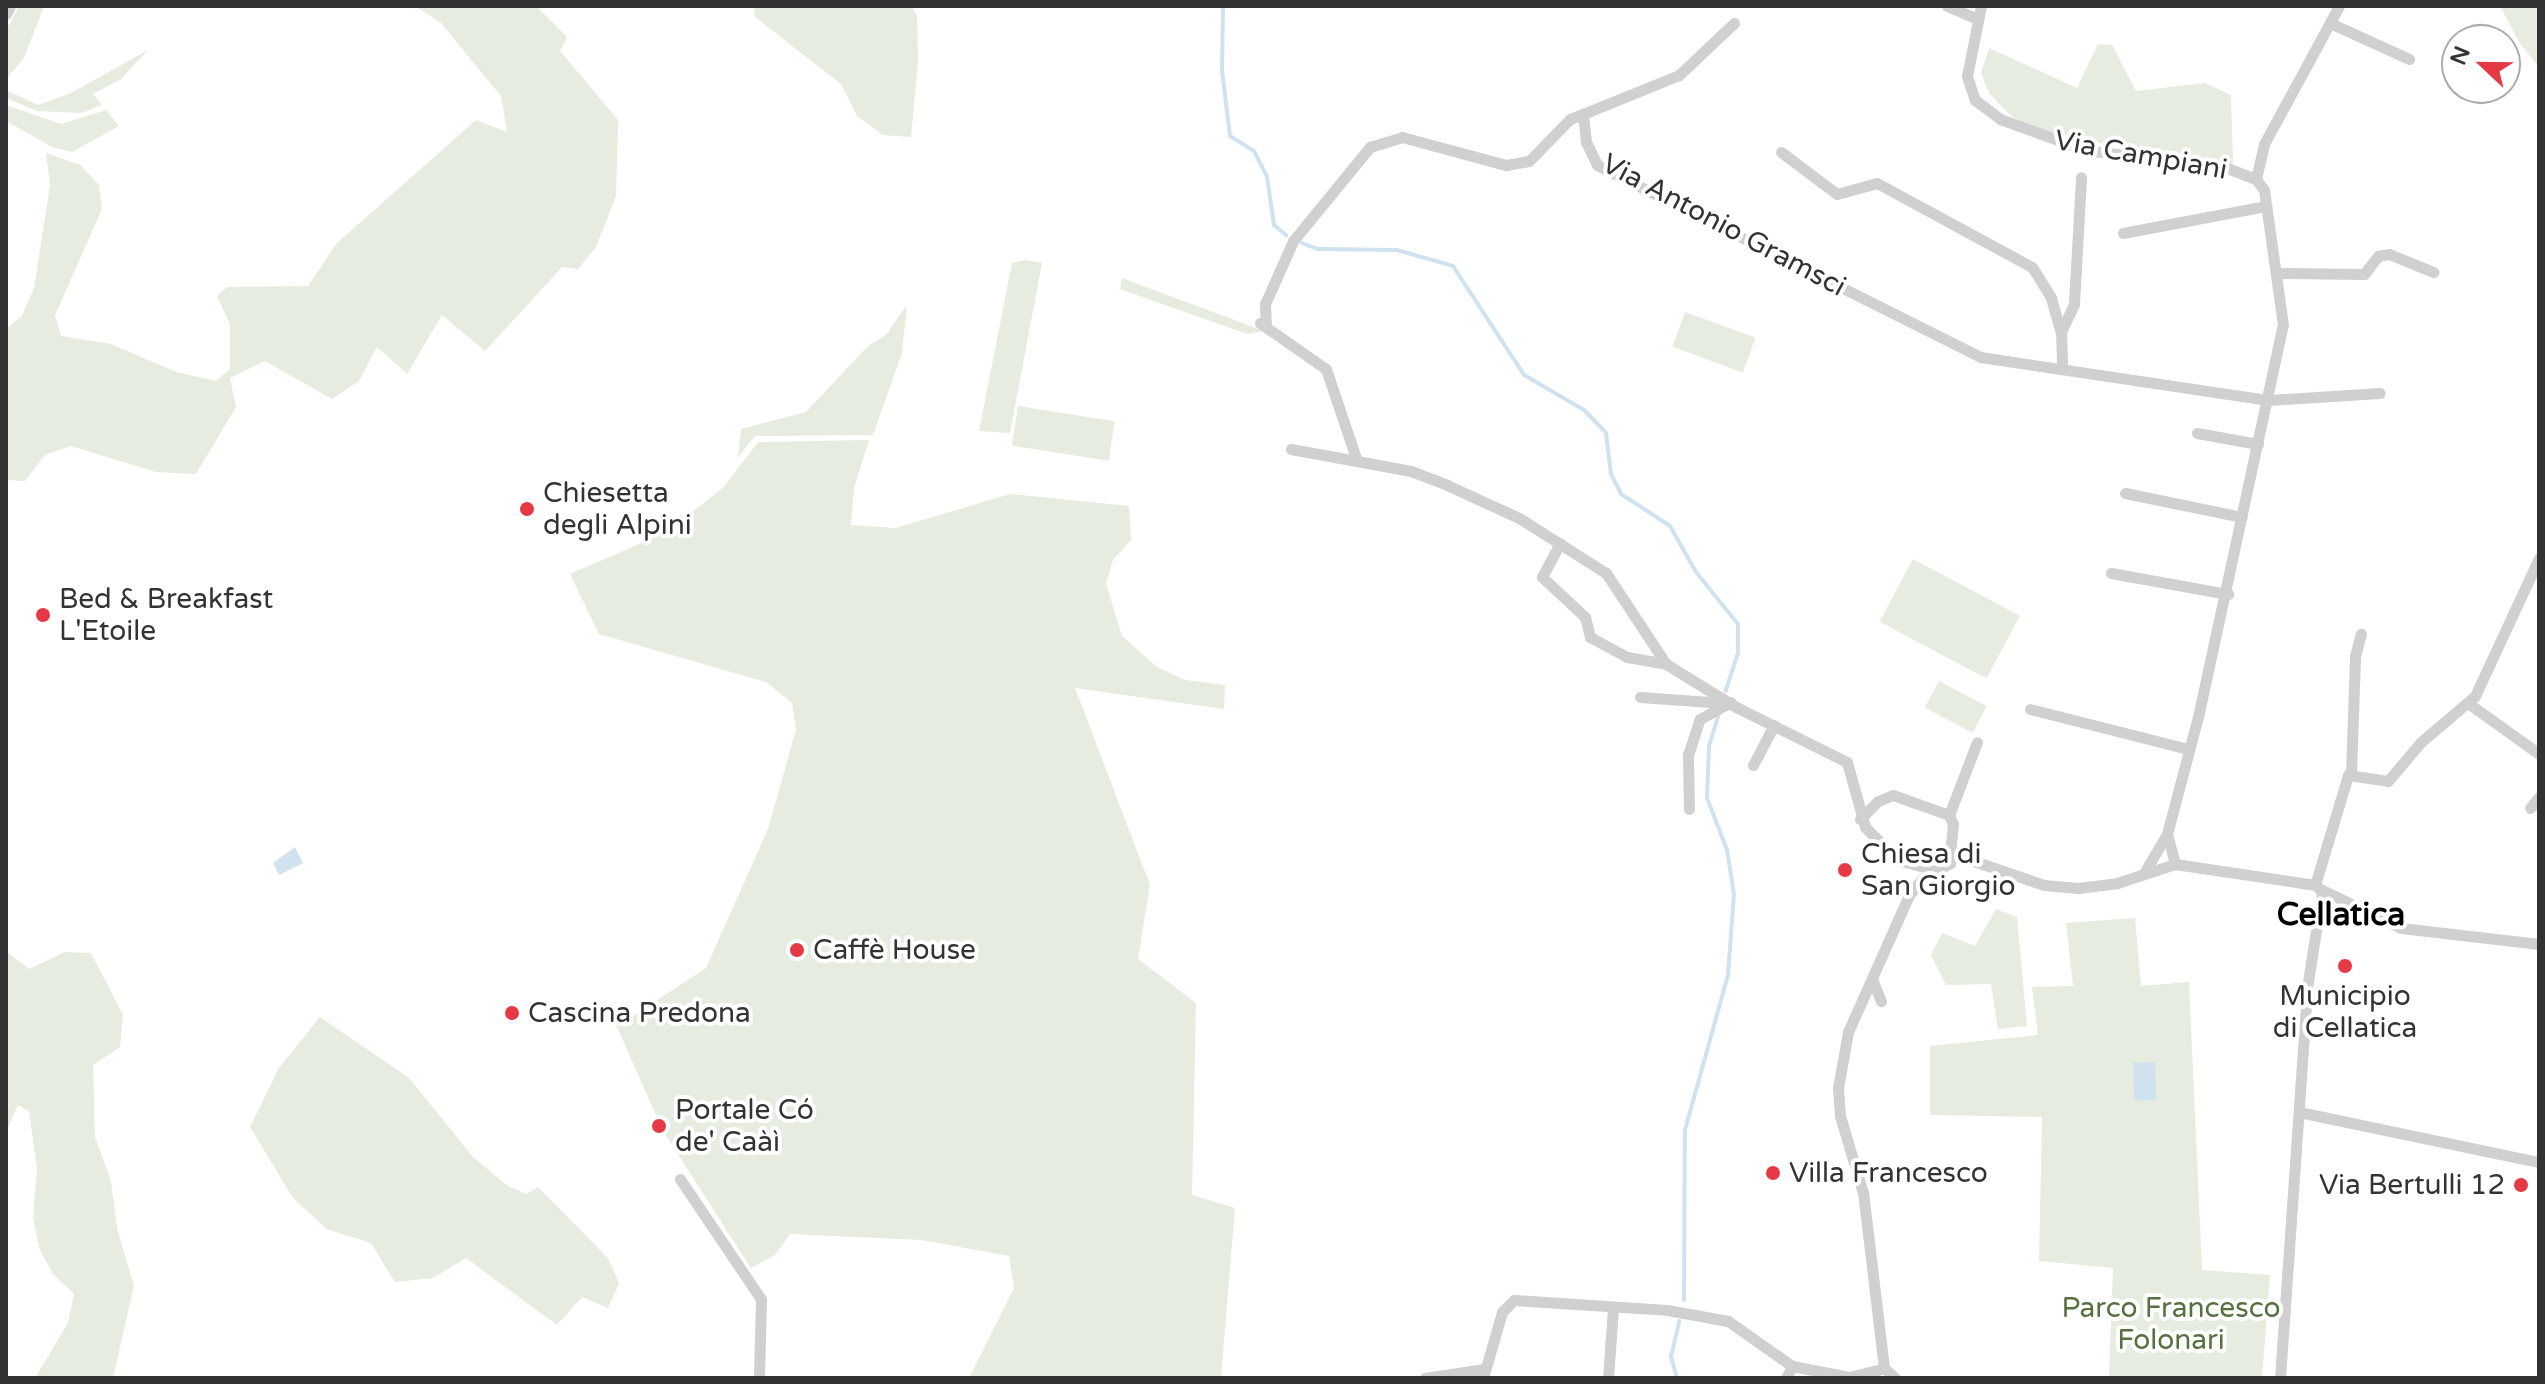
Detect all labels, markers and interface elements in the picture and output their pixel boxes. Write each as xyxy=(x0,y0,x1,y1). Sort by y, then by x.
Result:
north arrow xyxy=(2441,24,2521,104)
text: N xyxy=(2445,43,2476,69)
street label: Via Campiani xyxy=(2052,123,2230,187)
street label: Via Antonio Gramsci xyxy=(1596,147,1852,303)
place label: Chiesetta degli Alpini xyxy=(543,476,692,542)
marker: Chiesetta degli Alpini xyxy=(518,500,536,518)
place label: Bed & Breakfast L'Etoile xyxy=(59,582,273,648)
marker: Bed & Breakfast L'Etoile xyxy=(34,606,52,624)
place label: Chiesa di San Giorgio xyxy=(1861,837,2015,903)
marker: Chiesa di San Giorgio xyxy=(1836,861,1854,879)
district label: Cellatica xyxy=(2277,896,2405,934)
place label: Caffè House xyxy=(813,933,976,967)
marker: Caffè House xyxy=(788,941,806,959)
marker: Municipio di Cellatica xyxy=(2336,957,2354,975)
place label: Municipio di Cellatica xyxy=(2273,979,2417,1045)
place label: Cascina Predona xyxy=(528,996,751,1030)
marker: Cascina Predona xyxy=(503,1004,521,1022)
place label: Portale Có de' Caàì xyxy=(675,1093,814,1159)
marker: Portale Có de' Caàì xyxy=(650,1117,668,1135)
place label: Villa Francesco xyxy=(1789,1156,1988,1190)
marker: Villa Francesco xyxy=(1764,1164,1782,1182)
place label: Via Bertulli 12 xyxy=(2319,1168,2505,1202)
marker: Via Bertulli 12 xyxy=(2512,1176,2530,1194)
park label: Parco Francesco Folonari xyxy=(2062,1291,2280,1357)

